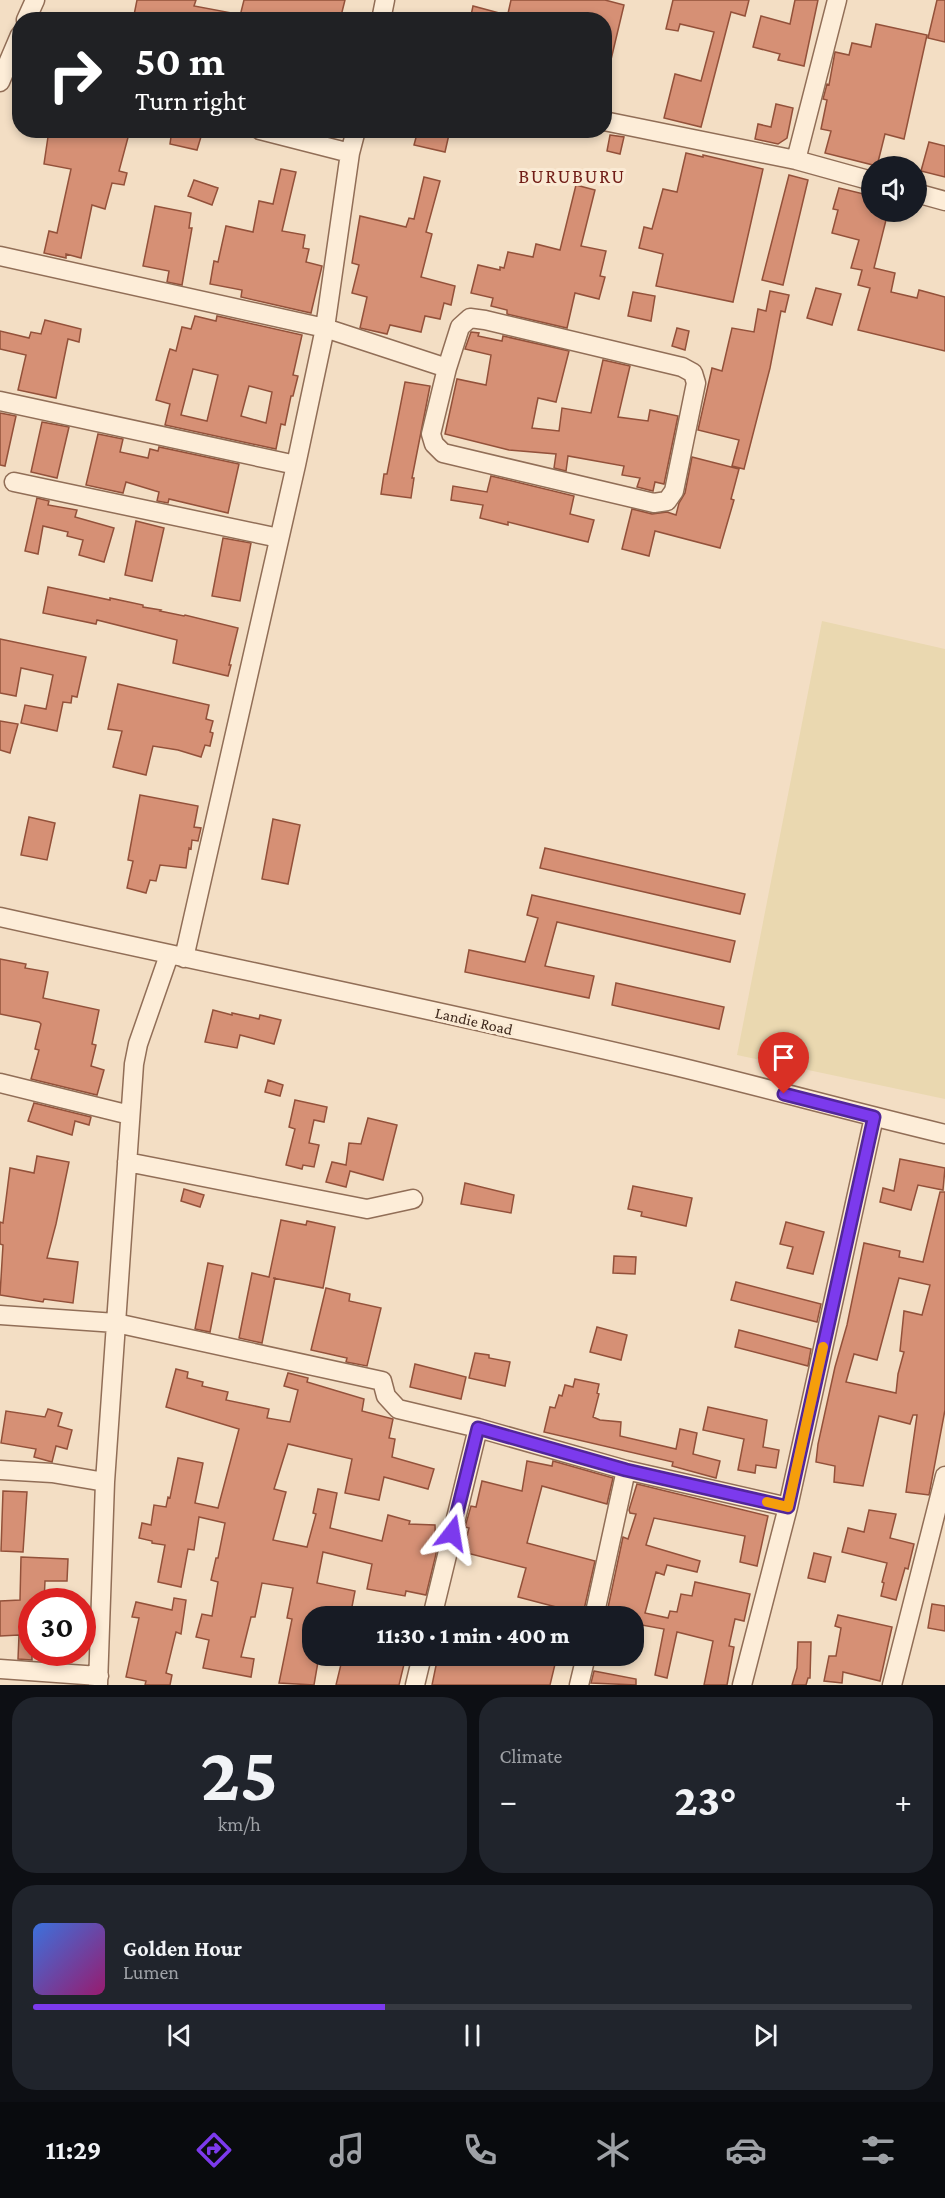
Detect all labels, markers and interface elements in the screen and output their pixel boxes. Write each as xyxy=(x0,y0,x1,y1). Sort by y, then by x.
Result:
icon: right xyxy=(36,36,114,114)
text: 50 m xyxy=(135,37,225,84)
text: Turn right xyxy=(135,86,246,116)
map controls xyxy=(861,156,927,222)
button: sound xyxy=(861,156,927,222)
district label: BURUBURU xyxy=(518,165,626,187)
street label: Landie Road xyxy=(434,1004,515,1038)
pin xyxy=(758,1032,809,1094)
icon: arrive xyxy=(767,1041,800,1074)
position arrow xyxy=(420,1501,484,1565)
speed limit sign: 30 xyxy=(18,1588,96,1666)
text: 11:30 · 1 min · 400 m xyxy=(376,1623,570,1648)
text: 25 xyxy=(200,1730,278,1817)
text: Climate xyxy=(500,1745,562,1767)
text: 23° xyxy=(674,1775,737,1825)
text: − xyxy=(500,1782,517,1819)
text: + xyxy=(895,1782,912,1819)
text: km/h xyxy=(218,1813,261,1835)
text: Golden Hour xyxy=(123,1936,242,1961)
text: Lumen xyxy=(123,1961,179,1983)
icon: previous xyxy=(163,2019,196,2052)
icon: pause xyxy=(456,2019,489,2052)
icon: next xyxy=(749,2019,782,2052)
icon: directions xyxy=(193,2129,235,2171)
icon: music xyxy=(326,2129,368,2171)
icon: phone xyxy=(459,2129,501,2171)
icon: climate xyxy=(592,2129,634,2171)
icon: car xyxy=(725,2129,767,2171)
icon: filters xyxy=(857,2129,899,2171)
text: 11:29 xyxy=(45,2135,102,2165)

